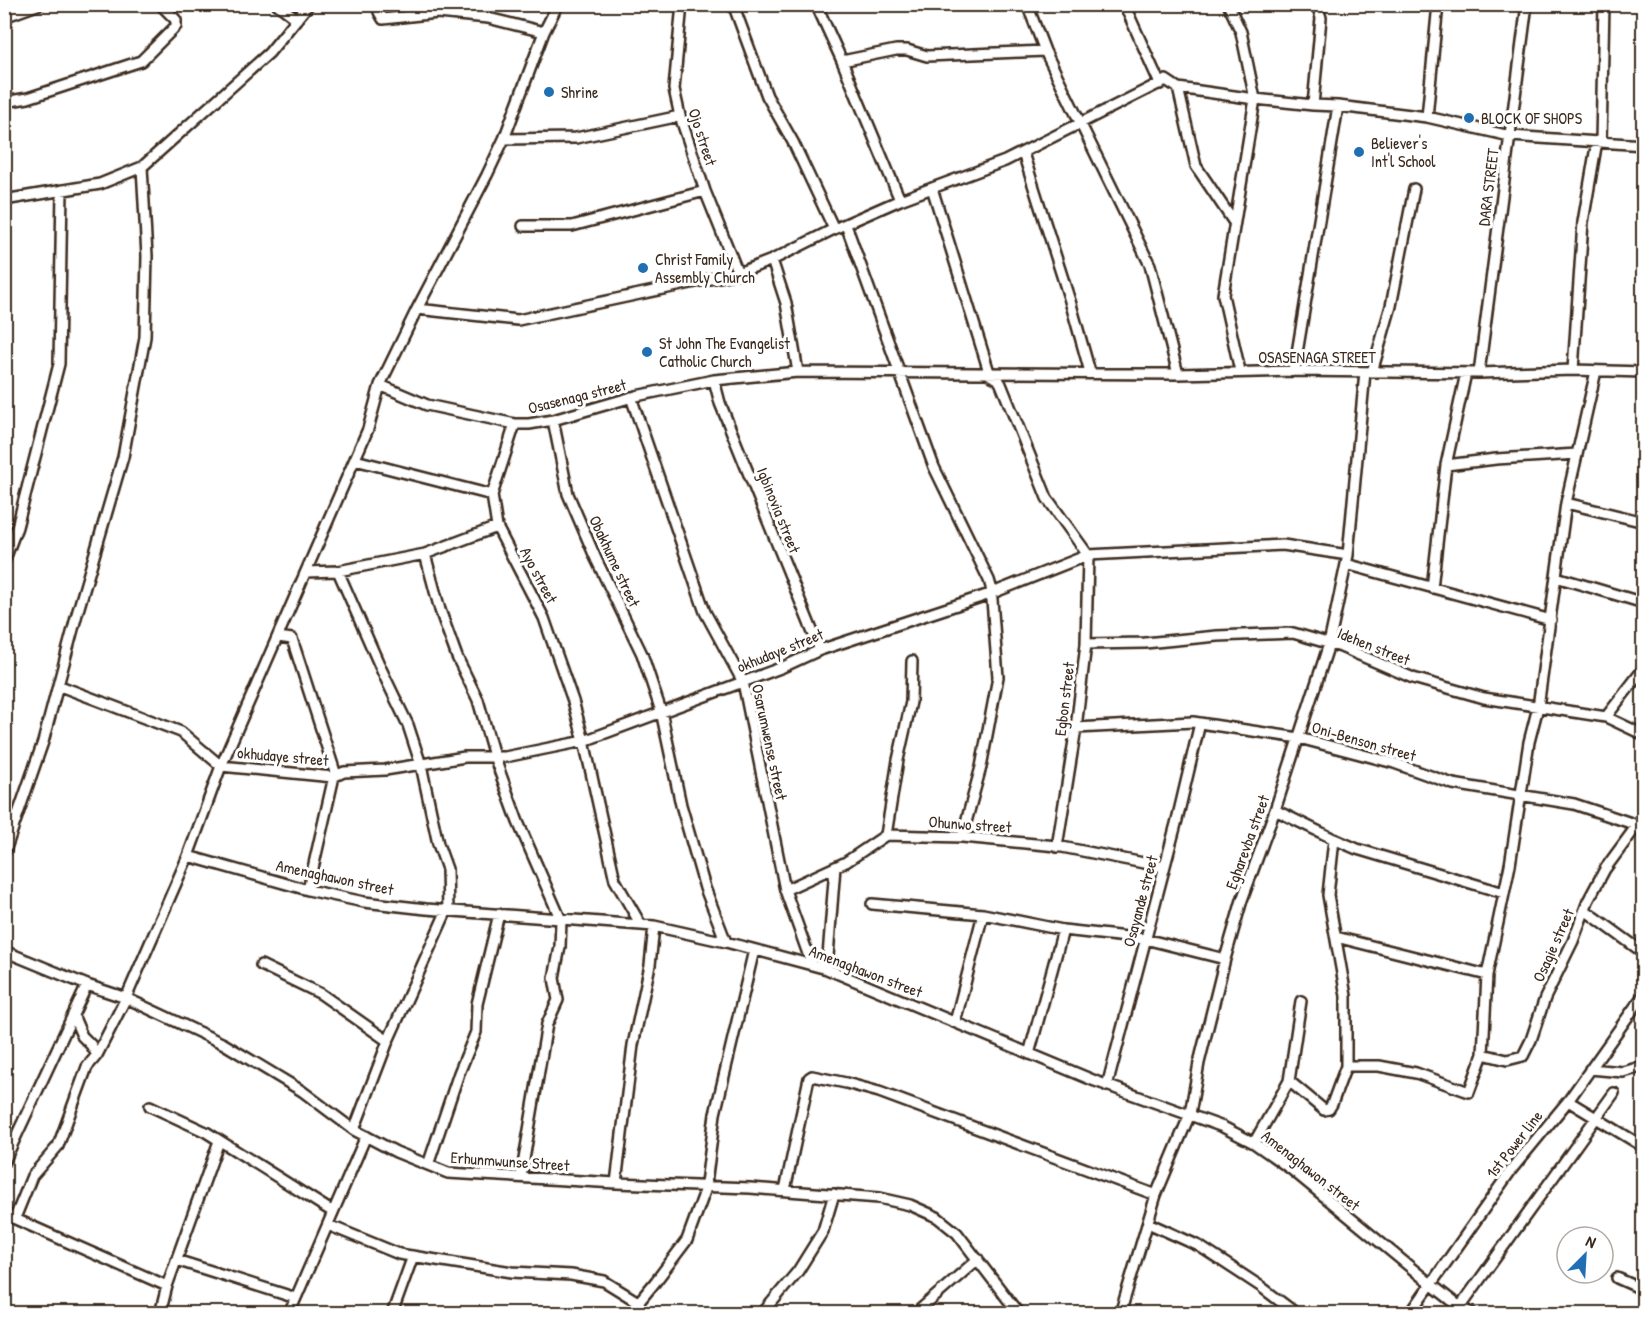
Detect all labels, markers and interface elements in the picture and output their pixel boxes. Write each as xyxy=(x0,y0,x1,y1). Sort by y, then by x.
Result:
place label: Shrine xyxy=(561,81,599,103)
marker: Shrine xyxy=(542,85,556,99)
street label: Ojo street xyxy=(683,106,723,169)
place label: BLOCK OF SHOPS xyxy=(1481,107,1583,129)
marker: BLOCK OF SHOPS xyxy=(1462,111,1476,125)
place label: Believer's Int'l School xyxy=(1371,132,1436,172)
marker: Believer's Int'l School xyxy=(1352,145,1366,159)
street label: DARA STREET xyxy=(1472,146,1504,227)
place label: Christ Family Assembly Church xyxy=(655,248,755,288)
marker: Christ Family Assembly Church xyxy=(636,261,650,275)
place label: St John The Evangelist Catholic Church xyxy=(659,332,790,372)
marker: St John The Evangelist Catholic Church xyxy=(640,345,654,359)
street label: OSASENAGA STREET xyxy=(1258,346,1376,368)
street label: Osasenaga street xyxy=(526,373,629,419)
street label: Igbinovia street xyxy=(752,464,806,557)
street label: Obakhume street xyxy=(584,512,646,611)
street label: Ayo street xyxy=(515,543,563,607)
street label: Idehen street xyxy=(1334,621,1414,671)
street label: okhudaye street xyxy=(733,622,827,677)
street label: Egbon street xyxy=(1049,660,1079,737)
street label: Osarumwense street xyxy=(747,682,793,802)
street label: Oni-Benson street xyxy=(1309,716,1419,767)
street label: okhudaye street xyxy=(236,741,330,771)
street label: Egharevba street xyxy=(1220,791,1274,892)
street label: Ohunwo street xyxy=(928,810,1013,838)
street label: Osayande street xyxy=(1117,852,1163,949)
street label: Amenaghawon street xyxy=(274,854,396,900)
street label: Osagie street xyxy=(1527,904,1579,985)
street label: Amenaghawon street xyxy=(806,939,926,1003)
street label: 1st Power line xyxy=(1481,1105,1548,1182)
street label: Amenaghawon street xyxy=(1257,1125,1365,1216)
street label: Erhunmwunse Street xyxy=(450,1146,571,1176)
north arrow xyxy=(1555,1225,1615,1285)
text: N xyxy=(1583,1230,1600,1253)

